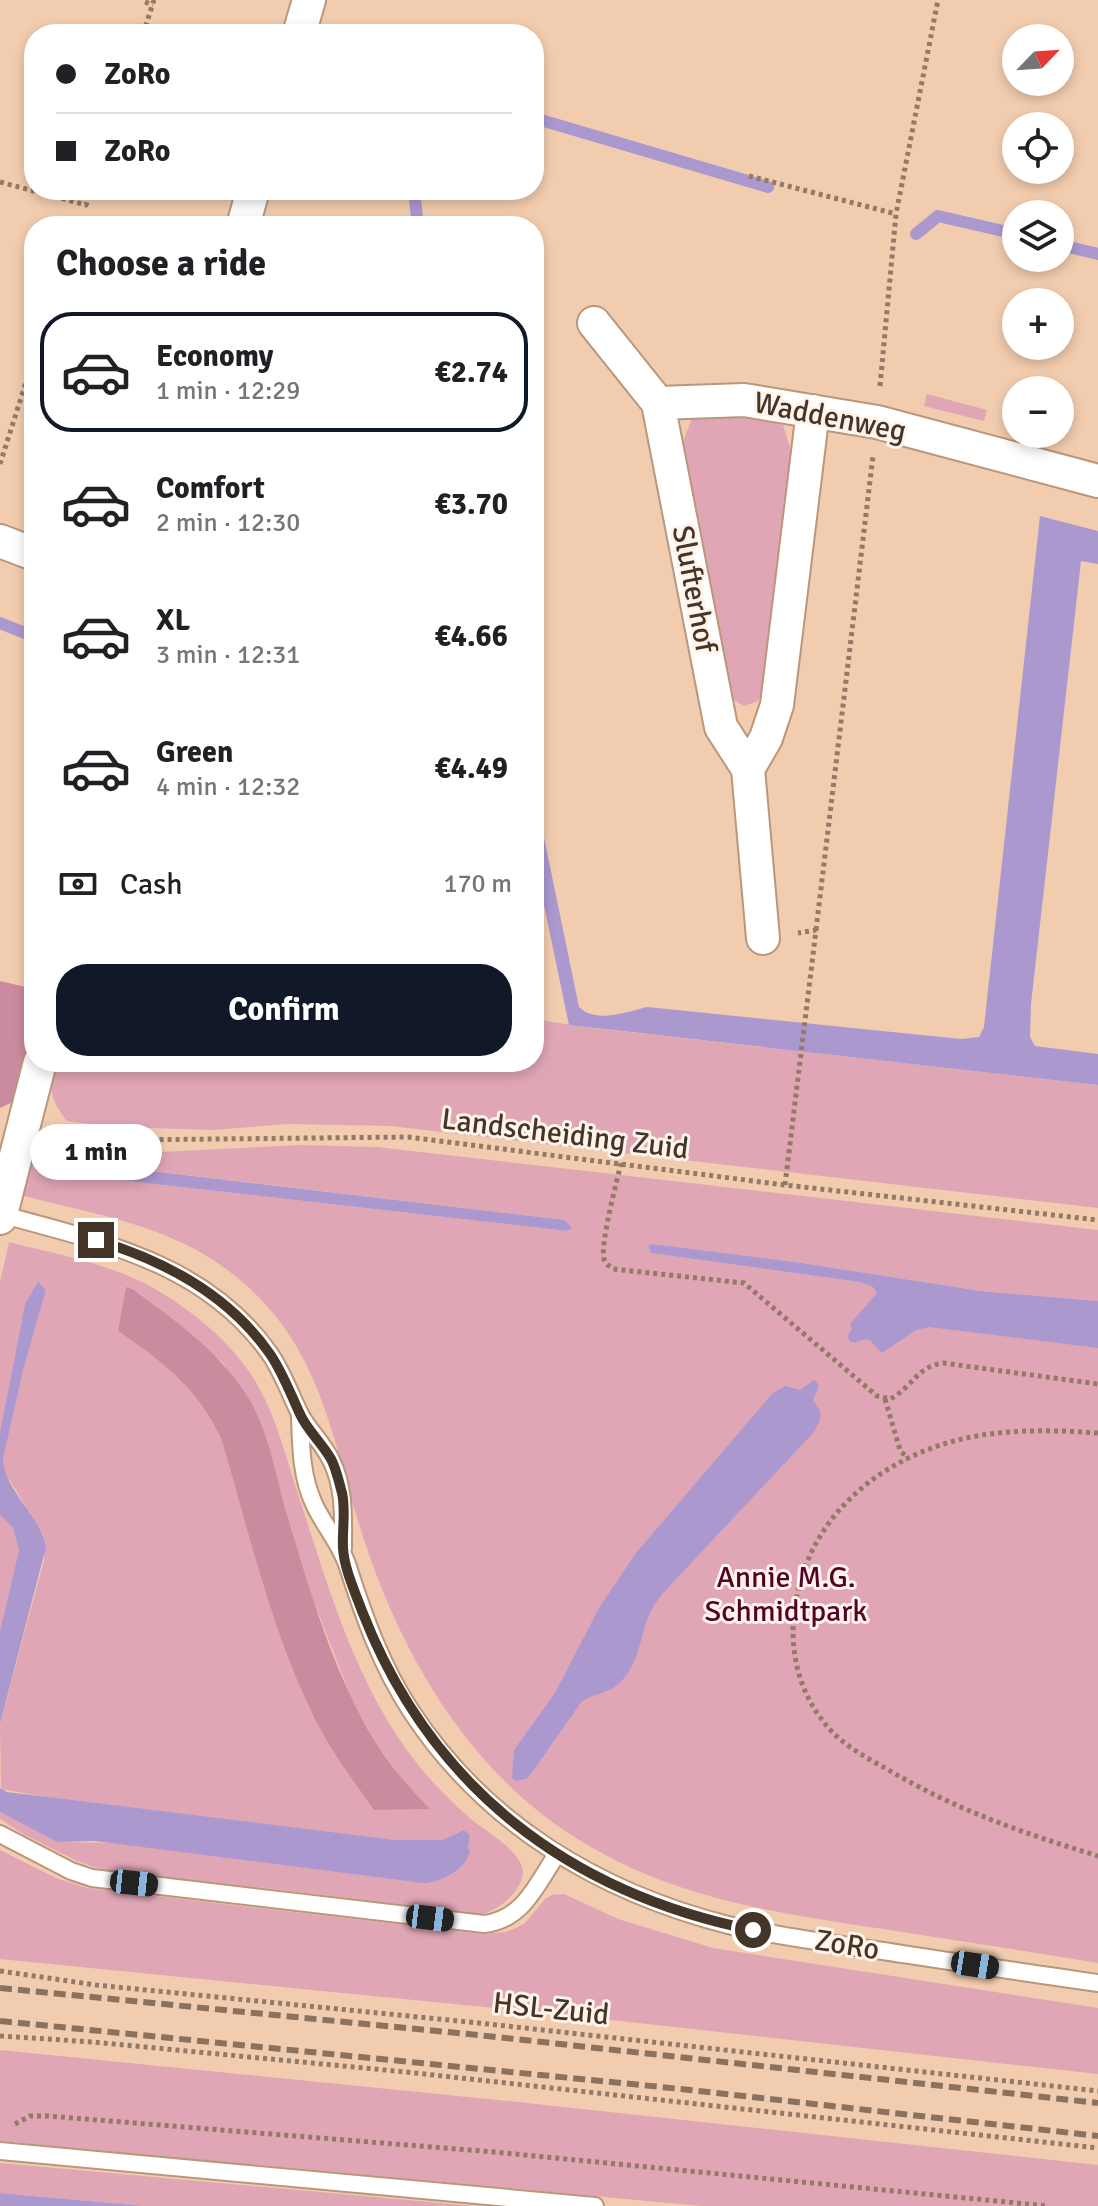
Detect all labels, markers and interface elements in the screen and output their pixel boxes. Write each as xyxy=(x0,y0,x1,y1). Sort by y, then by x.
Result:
north arrow xyxy=(1002,24,1074,96)
map controls xyxy=(1002,24,1074,448)
text: ZoRo xyxy=(104,56,170,93)
button: locate xyxy=(1002,112,1074,184)
text: ZoRo xyxy=(104,133,170,170)
button: layers xyxy=(1002,200,1074,272)
text: Choose a ride xyxy=(56,241,266,286)
button: + xyxy=(1002,288,1074,360)
icon: car xyxy=(60,336,132,408)
text: Economy xyxy=(156,338,273,375)
text: €2.74 xyxy=(435,354,508,391)
text: 1 min · 12:29 xyxy=(156,375,300,407)
button: − xyxy=(1002,376,1074,448)
street label: Waddenweg xyxy=(751,384,909,450)
icon: car xyxy=(60,468,132,540)
text: Comfort xyxy=(156,470,265,507)
text: €3.70 xyxy=(435,486,508,523)
text: 2 min · 12:30 xyxy=(156,507,300,539)
street label: Slufterhof xyxy=(664,522,725,658)
icon: car xyxy=(60,600,132,672)
text: XL xyxy=(156,602,190,639)
text: €4.66 xyxy=(435,618,508,655)
text: 3 min · 12:31 xyxy=(156,639,300,671)
icon: car xyxy=(60,732,132,804)
text: Green xyxy=(156,734,233,771)
text: €4.49 xyxy=(435,750,508,787)
text: 4 min · 12:32 xyxy=(156,771,300,803)
icon: cash xyxy=(56,862,100,906)
text: Cash xyxy=(120,866,183,903)
text: 170 m xyxy=(443,868,512,900)
button: Confirm xyxy=(56,964,512,1056)
street label: Landscheiding Zuid xyxy=(439,1100,691,1168)
callout: 1 min xyxy=(30,1124,162,1180)
text: 1 min xyxy=(65,1136,127,1168)
route end xyxy=(78,1222,114,1258)
park label: Annie M.G. Schmidtpark xyxy=(705,1559,867,1630)
car xyxy=(109,1869,159,1897)
car xyxy=(405,1903,455,1933)
route start xyxy=(735,1912,771,1948)
street label: ZoRo xyxy=(812,1922,882,1968)
car xyxy=(949,1949,1001,1981)
street label: HSL-Zuid xyxy=(491,1984,611,2034)

